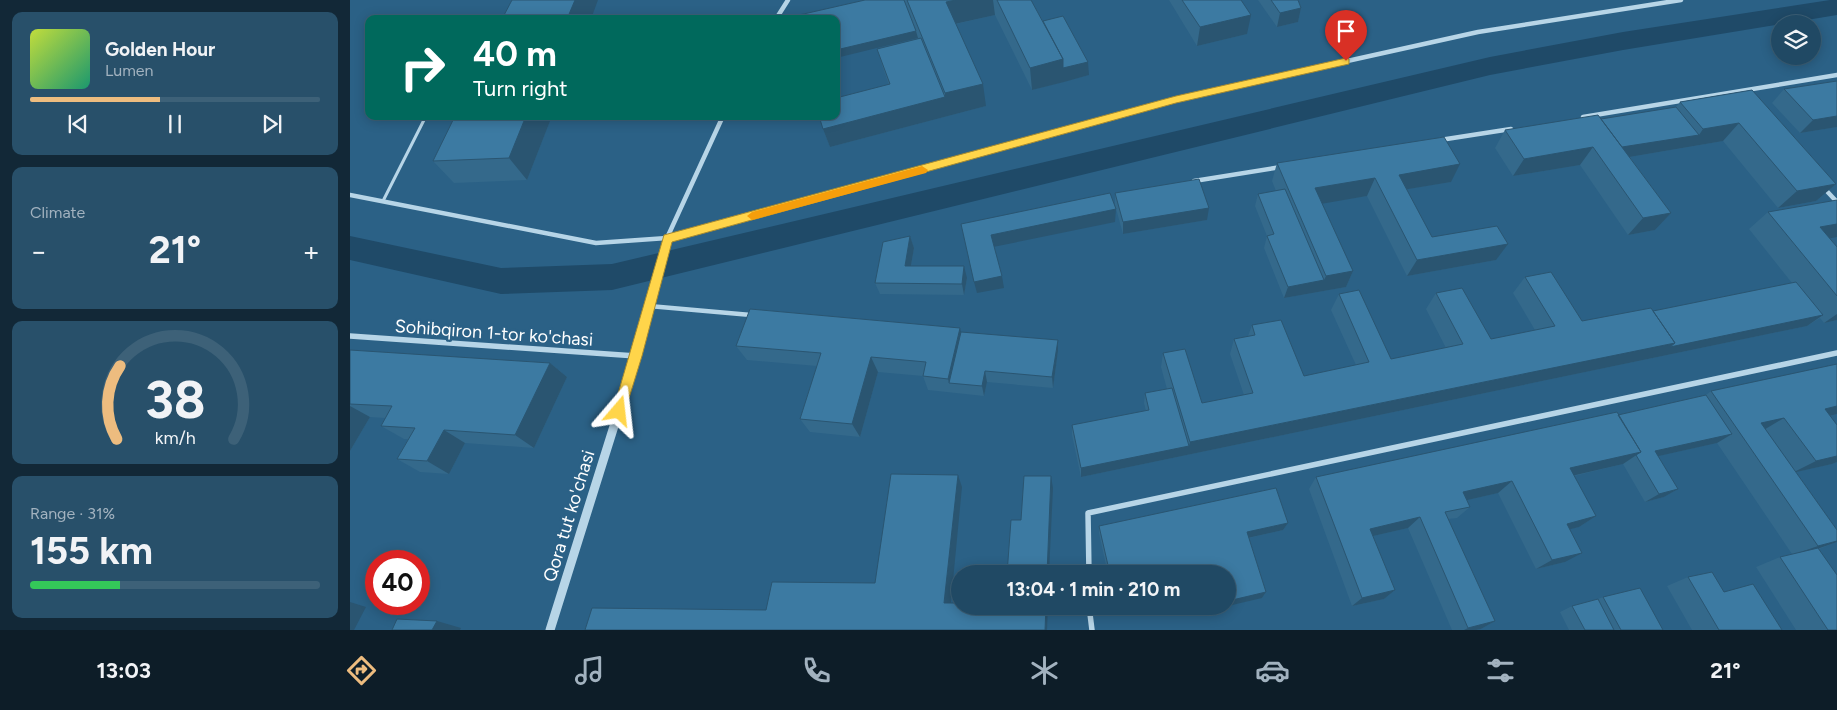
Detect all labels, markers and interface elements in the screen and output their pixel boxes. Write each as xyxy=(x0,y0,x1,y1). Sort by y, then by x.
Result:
pin xyxy=(1325,10,1367,61)
map controls xyxy=(1771,15,1821,65)
button: layers xyxy=(1771,15,1821,65)
icon: arrive xyxy=(1332,17,1360,45)
text: 40 m xyxy=(473,33,557,75)
icon: right xyxy=(390,35,455,100)
text: Golden Hour xyxy=(105,38,215,61)
text: Lumen xyxy=(105,61,154,80)
text: Turn right xyxy=(473,75,568,102)
icon: previous xyxy=(64,110,92,138)
icon: pause xyxy=(161,110,189,138)
icon: next xyxy=(258,110,286,138)
text: Climate xyxy=(30,203,85,222)
text: 21° xyxy=(149,227,201,273)
text: − xyxy=(30,234,47,268)
text: + xyxy=(303,234,320,268)
street label: Sohibqiron 1-tor ko'chasi xyxy=(394,315,594,351)
text: 38 xyxy=(145,369,205,431)
position arrow xyxy=(592,384,644,436)
text: km/h xyxy=(155,427,195,448)
street label: Qora tut ko'chasi xyxy=(539,448,599,584)
text: Range · 31% xyxy=(30,504,115,523)
text: 155 km xyxy=(30,528,153,574)
speed limit sign: 40 xyxy=(365,550,430,615)
text: 13:04 · 1 min · 210 m xyxy=(1007,578,1180,601)
icon: directions xyxy=(344,653,379,688)
icon: music xyxy=(572,653,607,688)
icon: phone xyxy=(799,653,834,688)
icon: climate xyxy=(1027,653,1062,688)
icon: car xyxy=(1255,653,1290,688)
icon: filters xyxy=(1483,653,1518,688)
text: 13:03 xyxy=(96,657,151,684)
text: 21° xyxy=(1710,657,1741,684)

